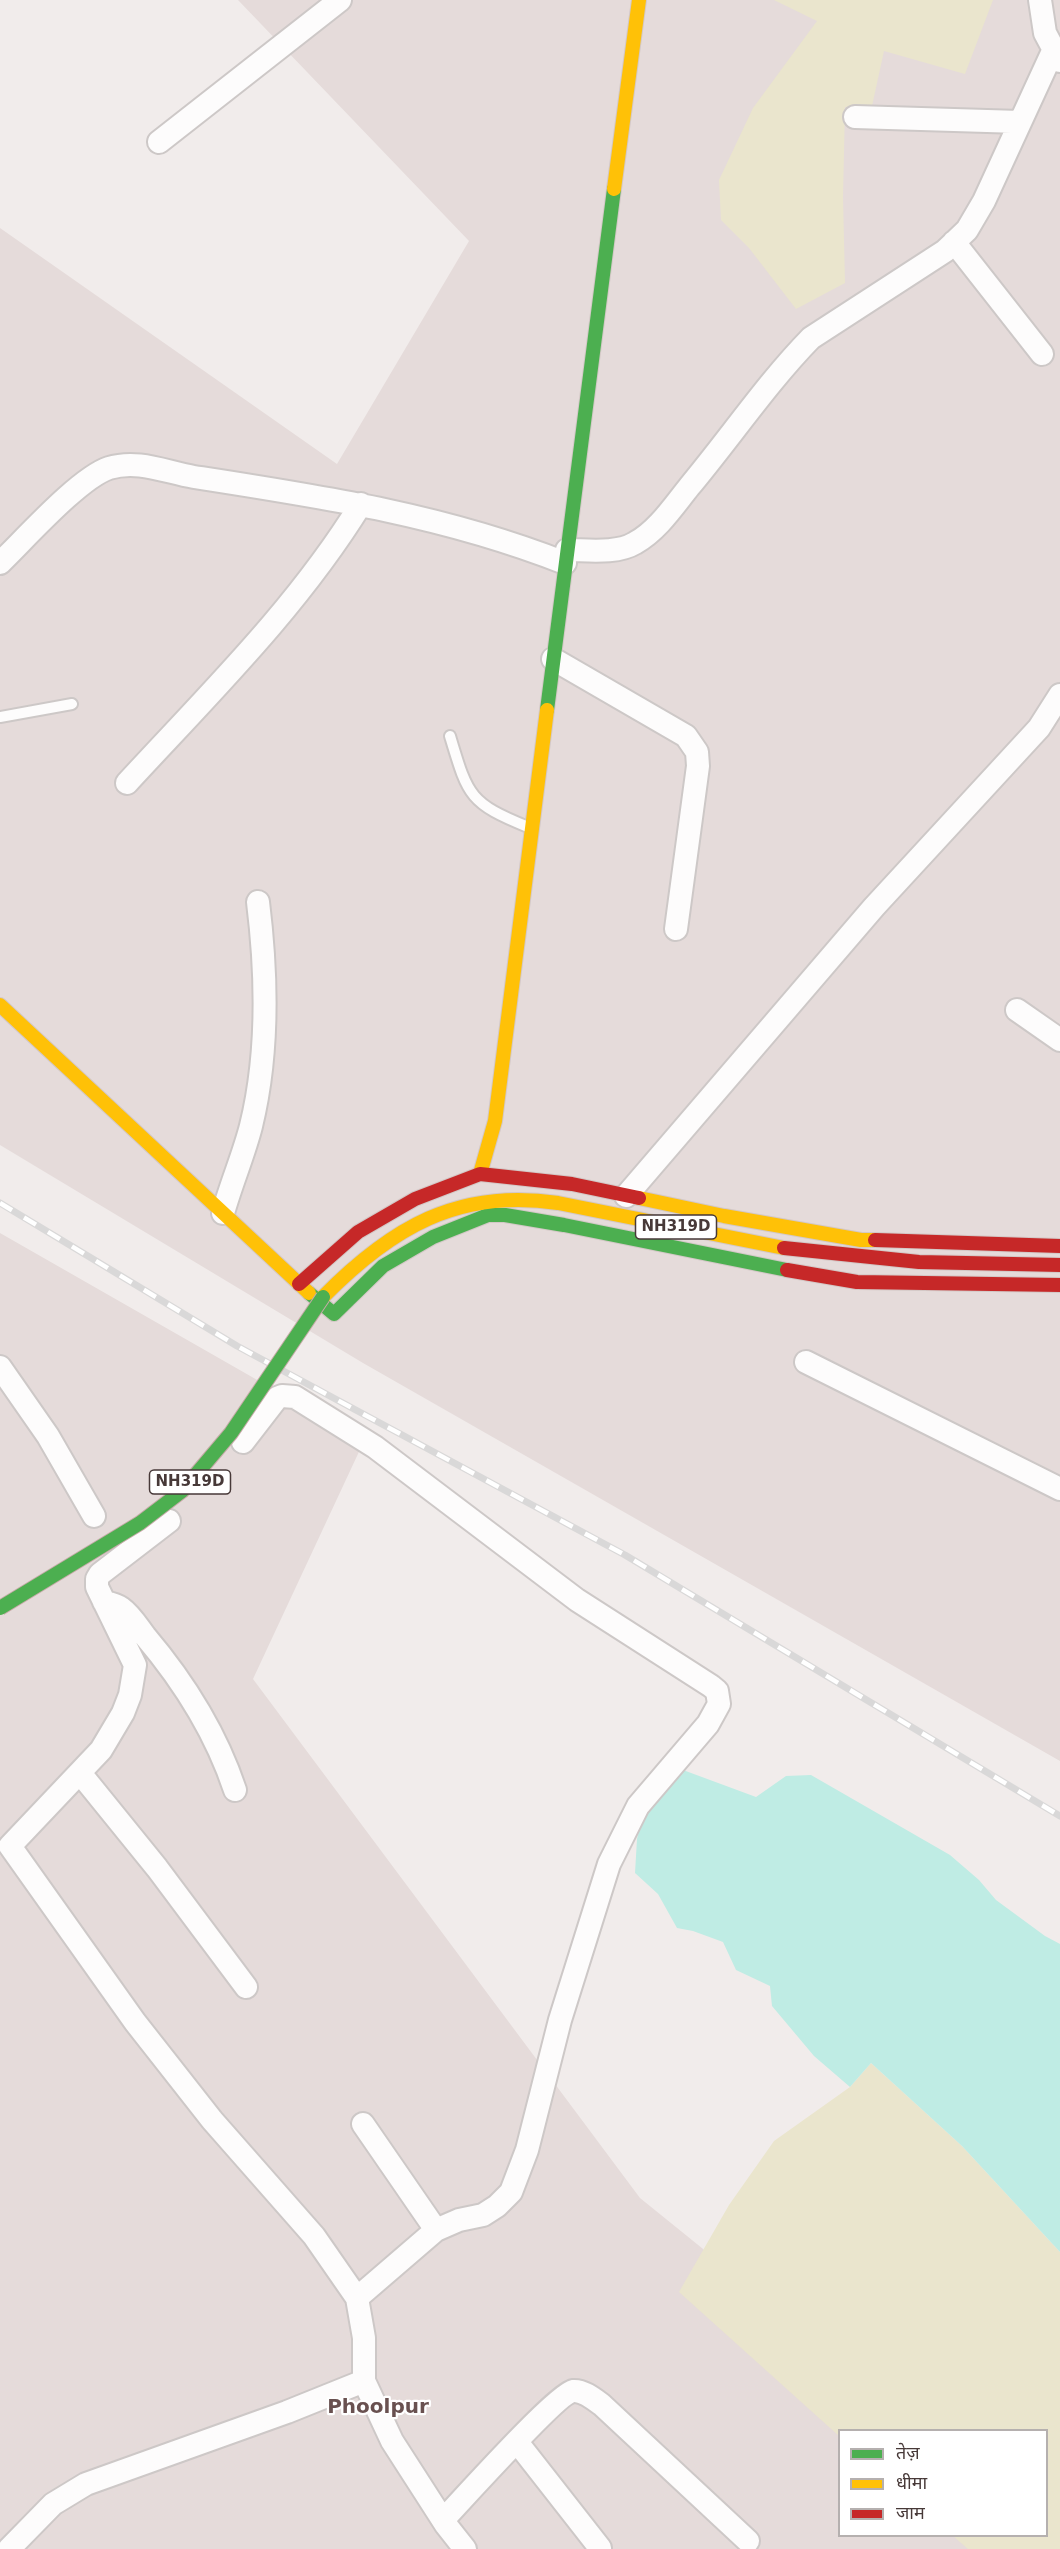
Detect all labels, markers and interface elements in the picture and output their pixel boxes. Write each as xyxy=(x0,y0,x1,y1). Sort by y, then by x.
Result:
road number: NH319D xyxy=(636,1215,716,1239)
road number: NH319D xyxy=(150,1470,231,1494)
district label: Phoolpur xyxy=(327,2396,429,2420)
legend xyxy=(838,2429,1048,2537)
text: तेज़ xyxy=(896,2442,920,2463)
text: धीमा xyxy=(896,2472,927,2493)
text: जाम xyxy=(896,2502,925,2523)

